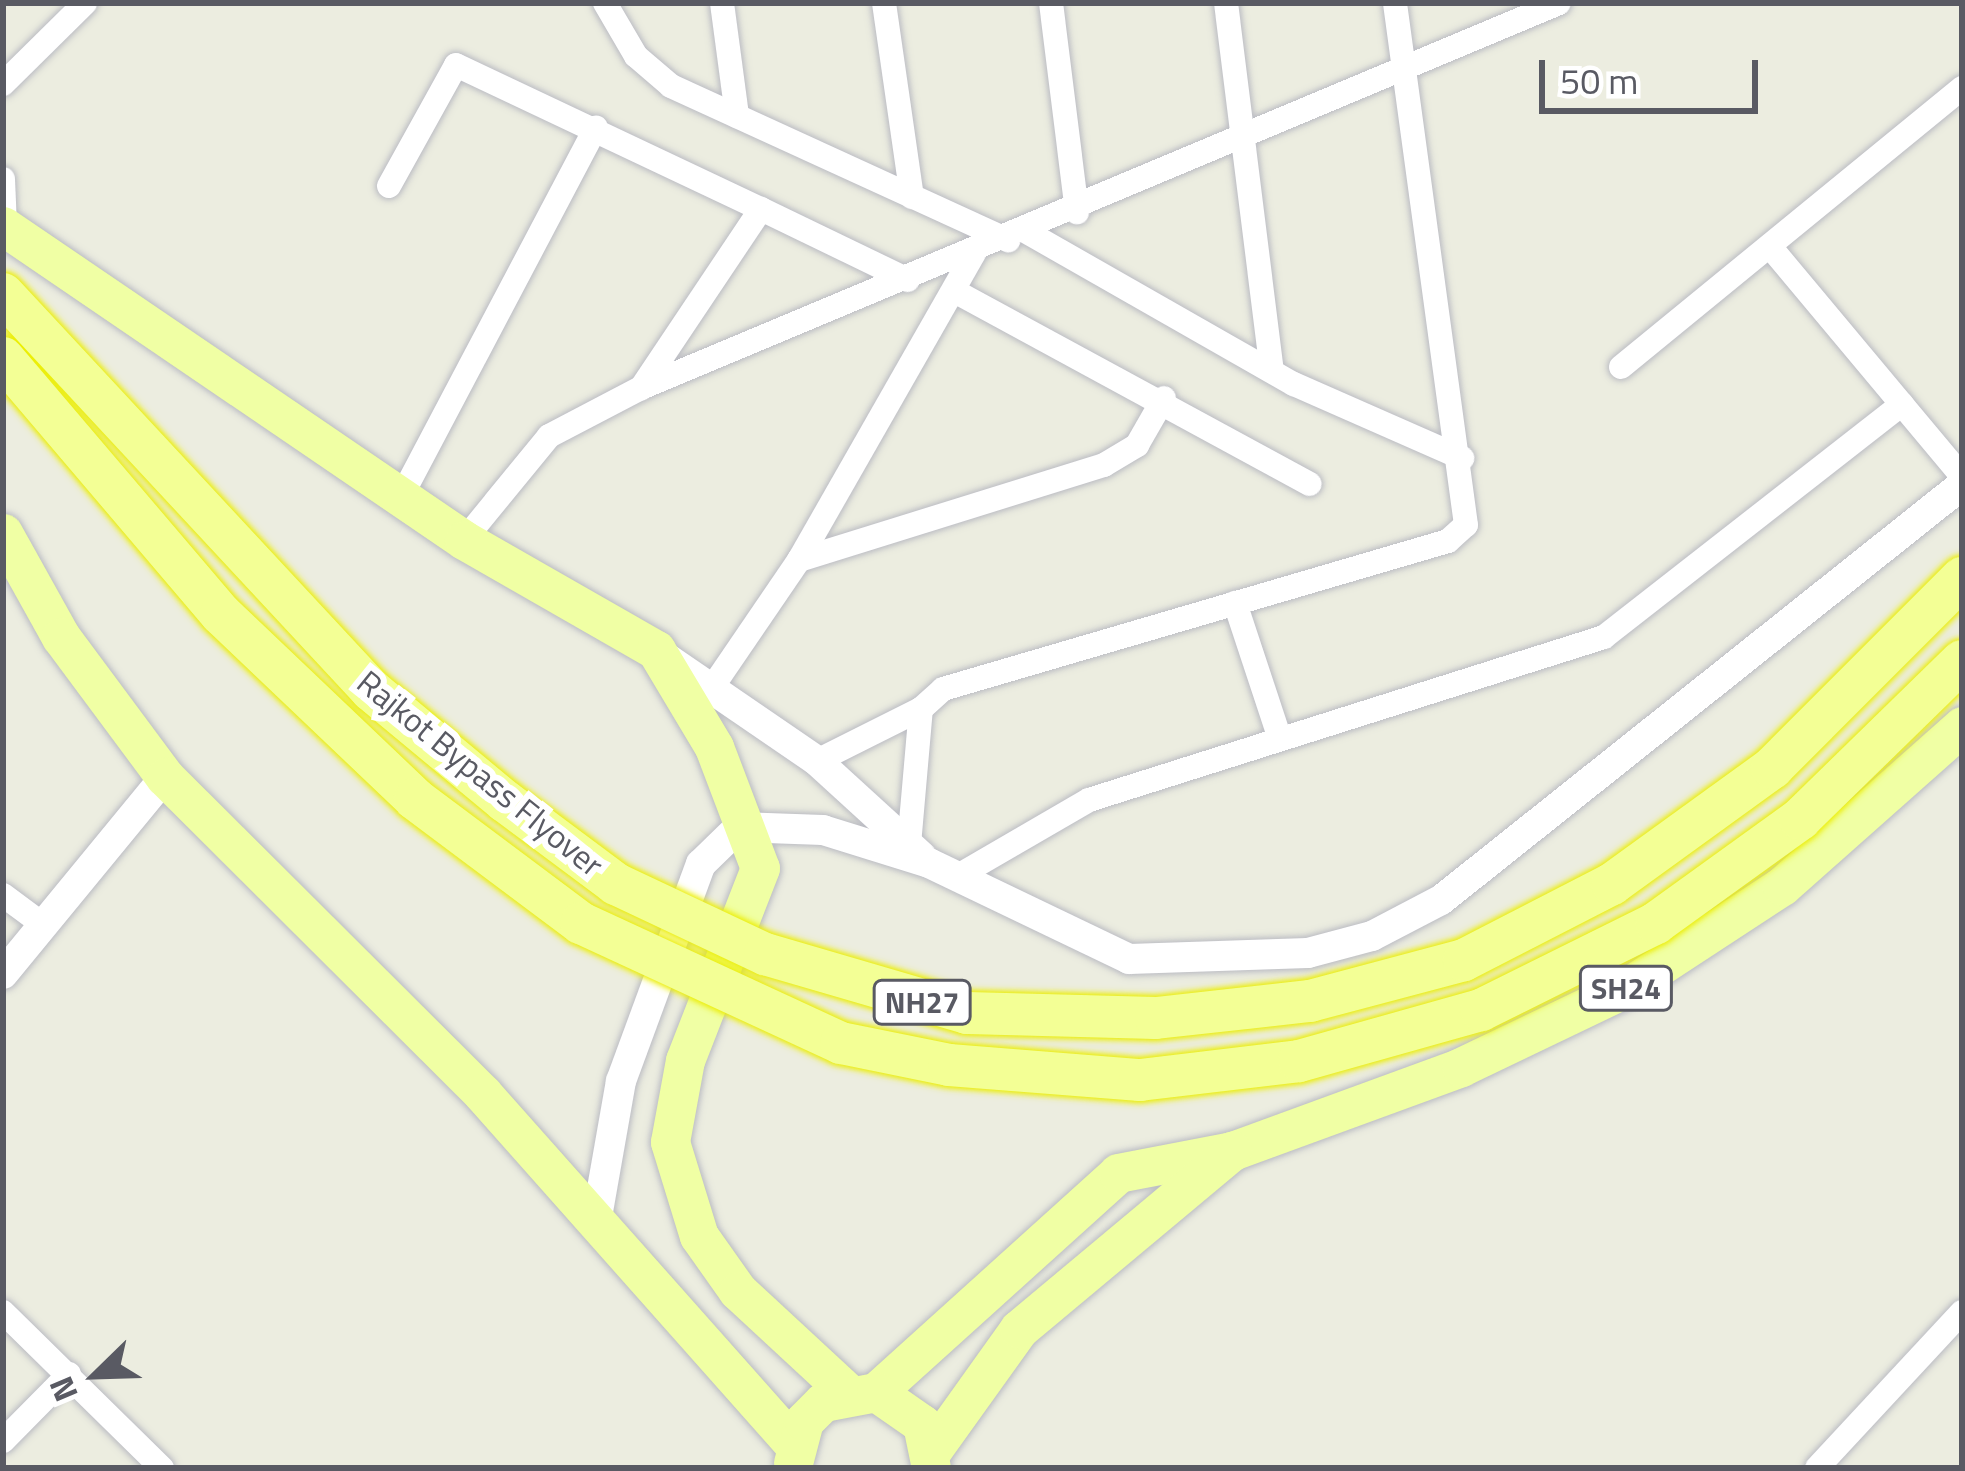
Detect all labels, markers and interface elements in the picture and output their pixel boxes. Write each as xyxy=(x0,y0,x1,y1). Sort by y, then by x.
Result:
scale bar xyxy=(1545,36,1764,110)
text: 50 m xyxy=(1560,53,1638,108)
street label: Rajkot Bypass Flyover xyxy=(349,663,611,885)
road number: SH24 xyxy=(1578,964,1674,1012)
road number: NH27 xyxy=(871,978,973,1026)
north arrow xyxy=(36,1315,156,1435)
text: N xyxy=(35,1369,90,1409)

